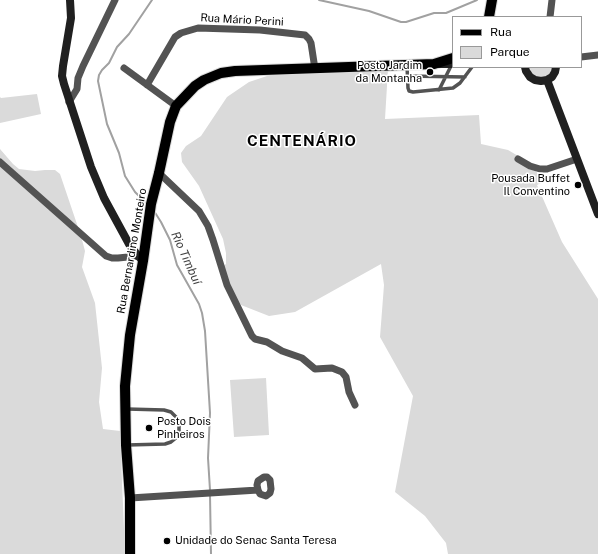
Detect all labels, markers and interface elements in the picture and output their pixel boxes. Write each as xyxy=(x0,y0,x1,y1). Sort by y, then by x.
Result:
street label: Rua Mário Perini xyxy=(200,11,284,29)
legend xyxy=(452,16,582,68)
text: Rua xyxy=(490,25,512,39)
text: Parque xyxy=(490,45,530,59)
place label: Posto Jardim da Montanha xyxy=(356,59,422,85)
marker: Posto Jardim da Montanha xyxy=(425,67,435,77)
district label: CENTENÁRIO xyxy=(247,132,357,150)
place label: Pousada Buffet Il Conventino xyxy=(491,172,570,198)
marker: Pousada Buffet Il Conventino xyxy=(573,180,583,190)
street label: Rua Bernardino Monteiro xyxy=(114,187,150,315)
water label: Rio Timbuí xyxy=(168,229,204,287)
place label: Posto Dois Pinheiros xyxy=(157,415,211,441)
marker: Posto Dois Pinheiros xyxy=(144,423,154,433)
place label: Unidade do Senac Santa Teresa xyxy=(175,534,337,548)
marker: Unidade do Senac Santa Teresa xyxy=(162,536,172,546)

